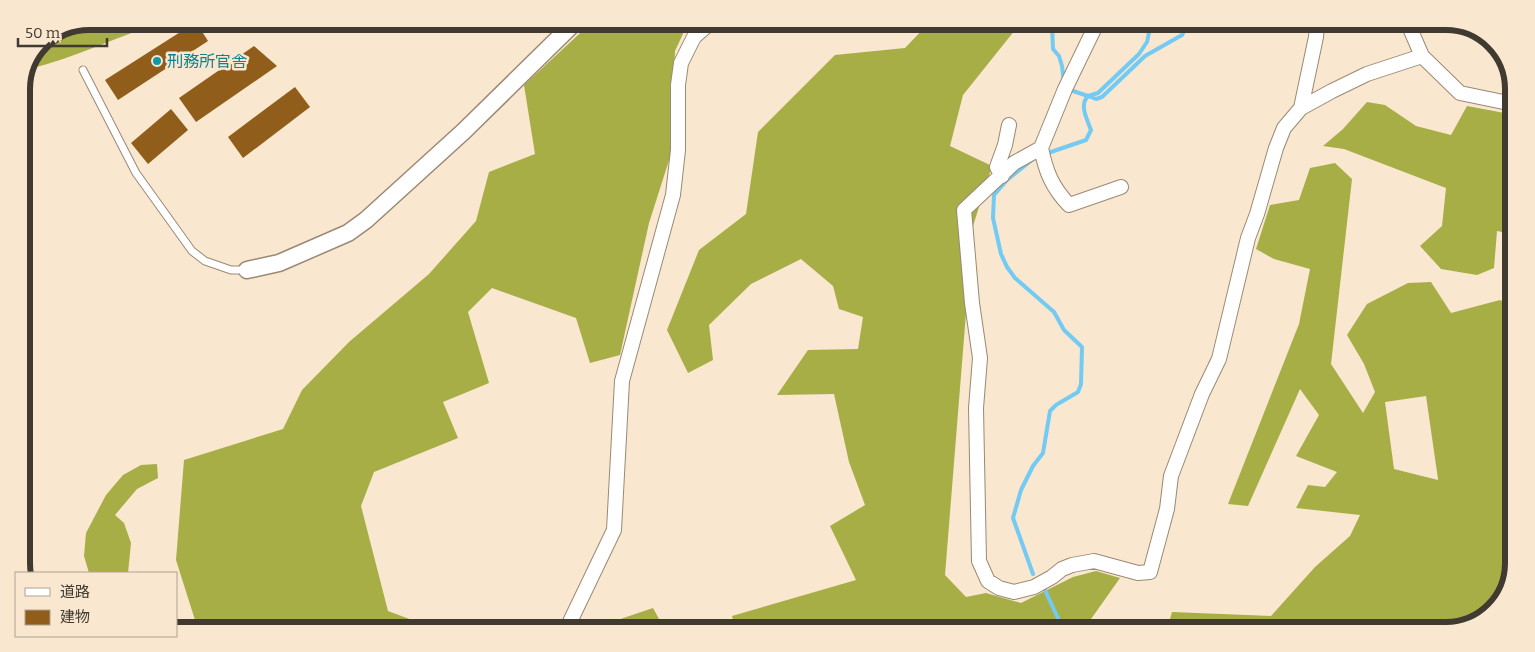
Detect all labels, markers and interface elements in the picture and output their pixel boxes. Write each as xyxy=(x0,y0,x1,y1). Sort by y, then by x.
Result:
scale bar xyxy=(18,15,106,47)
text: 50 m xyxy=(25,24,61,42)
place label: 刑務所官舎 xyxy=(167,52,247,71)
marker: 刑務所官舎 xyxy=(151,55,163,67)
legend xyxy=(15,572,178,637)
text: 道路 xyxy=(60,583,90,601)
text: 建物 xyxy=(60,608,90,626)

